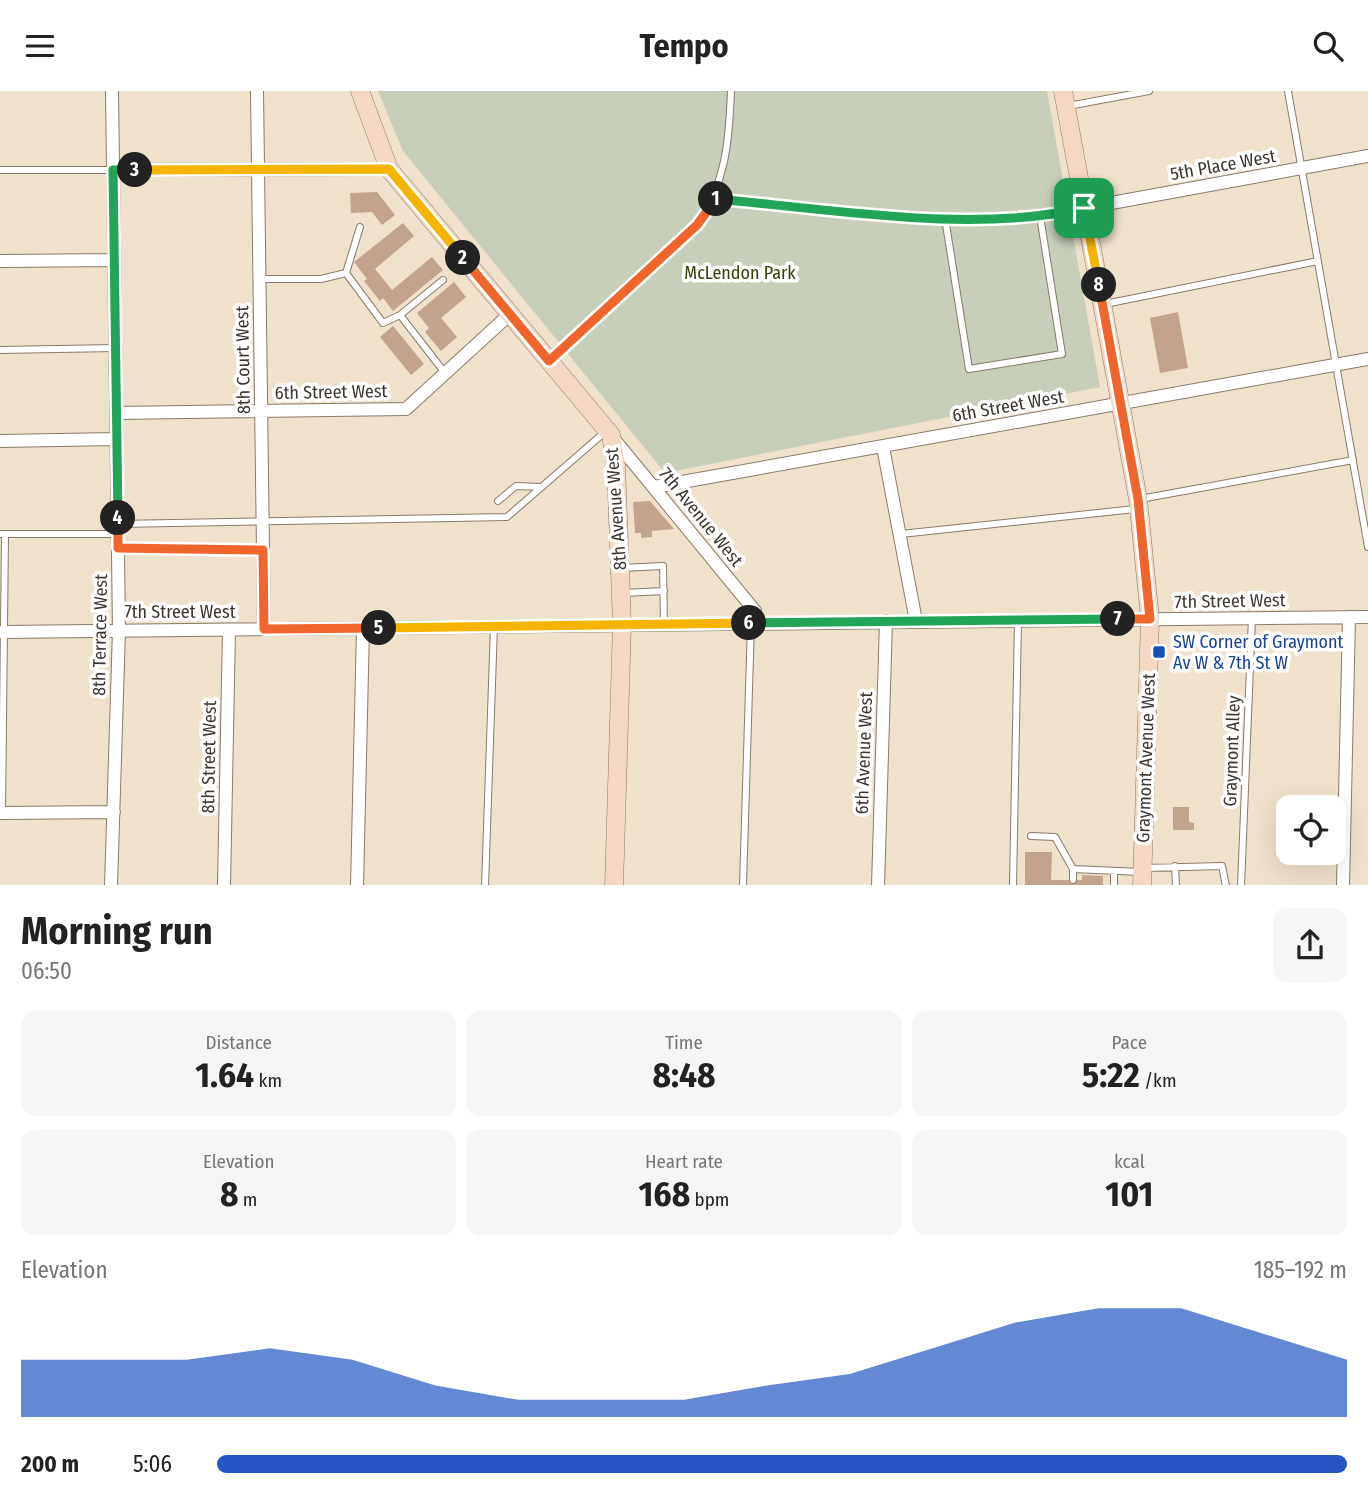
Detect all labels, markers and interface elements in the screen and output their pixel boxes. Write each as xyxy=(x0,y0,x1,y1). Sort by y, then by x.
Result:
icon: menu xyxy=(21,27,59,65)
text: Tempo xyxy=(639,27,729,65)
icon: search xyxy=(1309,27,1347,65)
street label: 5th Place West xyxy=(1169,145,1278,185)
pin: 3 xyxy=(118,153,152,187)
text: 3 xyxy=(130,158,139,181)
pin xyxy=(1054,178,1114,238)
pin: 1 xyxy=(698,181,734,217)
text: 1 xyxy=(711,187,720,210)
icon: arrive xyxy=(1065,189,1103,227)
pin: 2 xyxy=(446,241,480,275)
text: 2 xyxy=(458,246,467,269)
park label: McLendon Park xyxy=(684,262,796,284)
pin: 8 xyxy=(1082,267,1116,303)
text: 8 xyxy=(1093,273,1104,296)
street label: 8th Court West xyxy=(231,305,255,414)
street label: 6th Street West xyxy=(274,380,388,404)
street label: 6th Street West xyxy=(951,385,1066,427)
street label: 8th Avenue West xyxy=(601,447,631,571)
street label: 7th Avenue West xyxy=(654,463,748,571)
pin: 4 xyxy=(100,501,136,535)
text: 4 xyxy=(113,506,122,529)
street label: 8th Terrace West xyxy=(88,574,112,696)
street label: 7th Street West xyxy=(1174,589,1286,613)
street label: 7th Street West xyxy=(124,601,236,623)
pin: 7 xyxy=(1100,601,1136,637)
pin: 6 xyxy=(732,605,766,641)
text: 7 xyxy=(1113,607,1122,630)
pin: 5 xyxy=(362,611,396,645)
text: 6 xyxy=(744,611,753,634)
text: 5 xyxy=(374,616,383,639)
place label: SW Corner of Graymont Av W & 7th St W xyxy=(1173,631,1344,674)
marker: SW Corner of Graymont Av W & 7th St W xyxy=(1151,644,1167,660)
street label: Graymont Avenue West xyxy=(1132,673,1160,843)
street label: 6th Avenue West xyxy=(851,691,877,815)
street label: Graymont Alley xyxy=(1219,695,1245,807)
street label: 8th Street West xyxy=(197,700,221,814)
map controls xyxy=(1276,795,1346,865)
button: locate xyxy=(1276,795,1346,865)
text: Morning run xyxy=(21,908,213,954)
button: share xyxy=(1273,908,1347,982)
text: 06:50 xyxy=(21,957,72,985)
text: Distance xyxy=(205,1031,272,1054)
text: Time xyxy=(665,1031,703,1054)
text: Pace xyxy=(1112,1031,1147,1054)
text: 1.64 xyxy=(195,1054,254,1096)
text: 8:48 xyxy=(653,1054,715,1096)
text: 5:22 xyxy=(1082,1054,1140,1096)
text: km xyxy=(254,1069,282,1092)
text: /km xyxy=(1140,1069,1177,1092)
text: Elevation xyxy=(203,1150,274,1173)
text: Heart rate xyxy=(645,1150,723,1173)
text: kcal xyxy=(1114,1150,1145,1173)
text: 8 xyxy=(220,1173,238,1215)
text: 168 xyxy=(639,1173,690,1215)
text: 101 xyxy=(1105,1173,1153,1215)
text: m xyxy=(238,1188,257,1211)
text: bpm xyxy=(690,1188,729,1211)
text: Elevation xyxy=(21,1256,108,1284)
text: 185–192 m xyxy=(1254,1256,1347,1284)
text: 200 m xyxy=(21,1450,79,1478)
text: 5:06 xyxy=(133,1450,172,1478)

